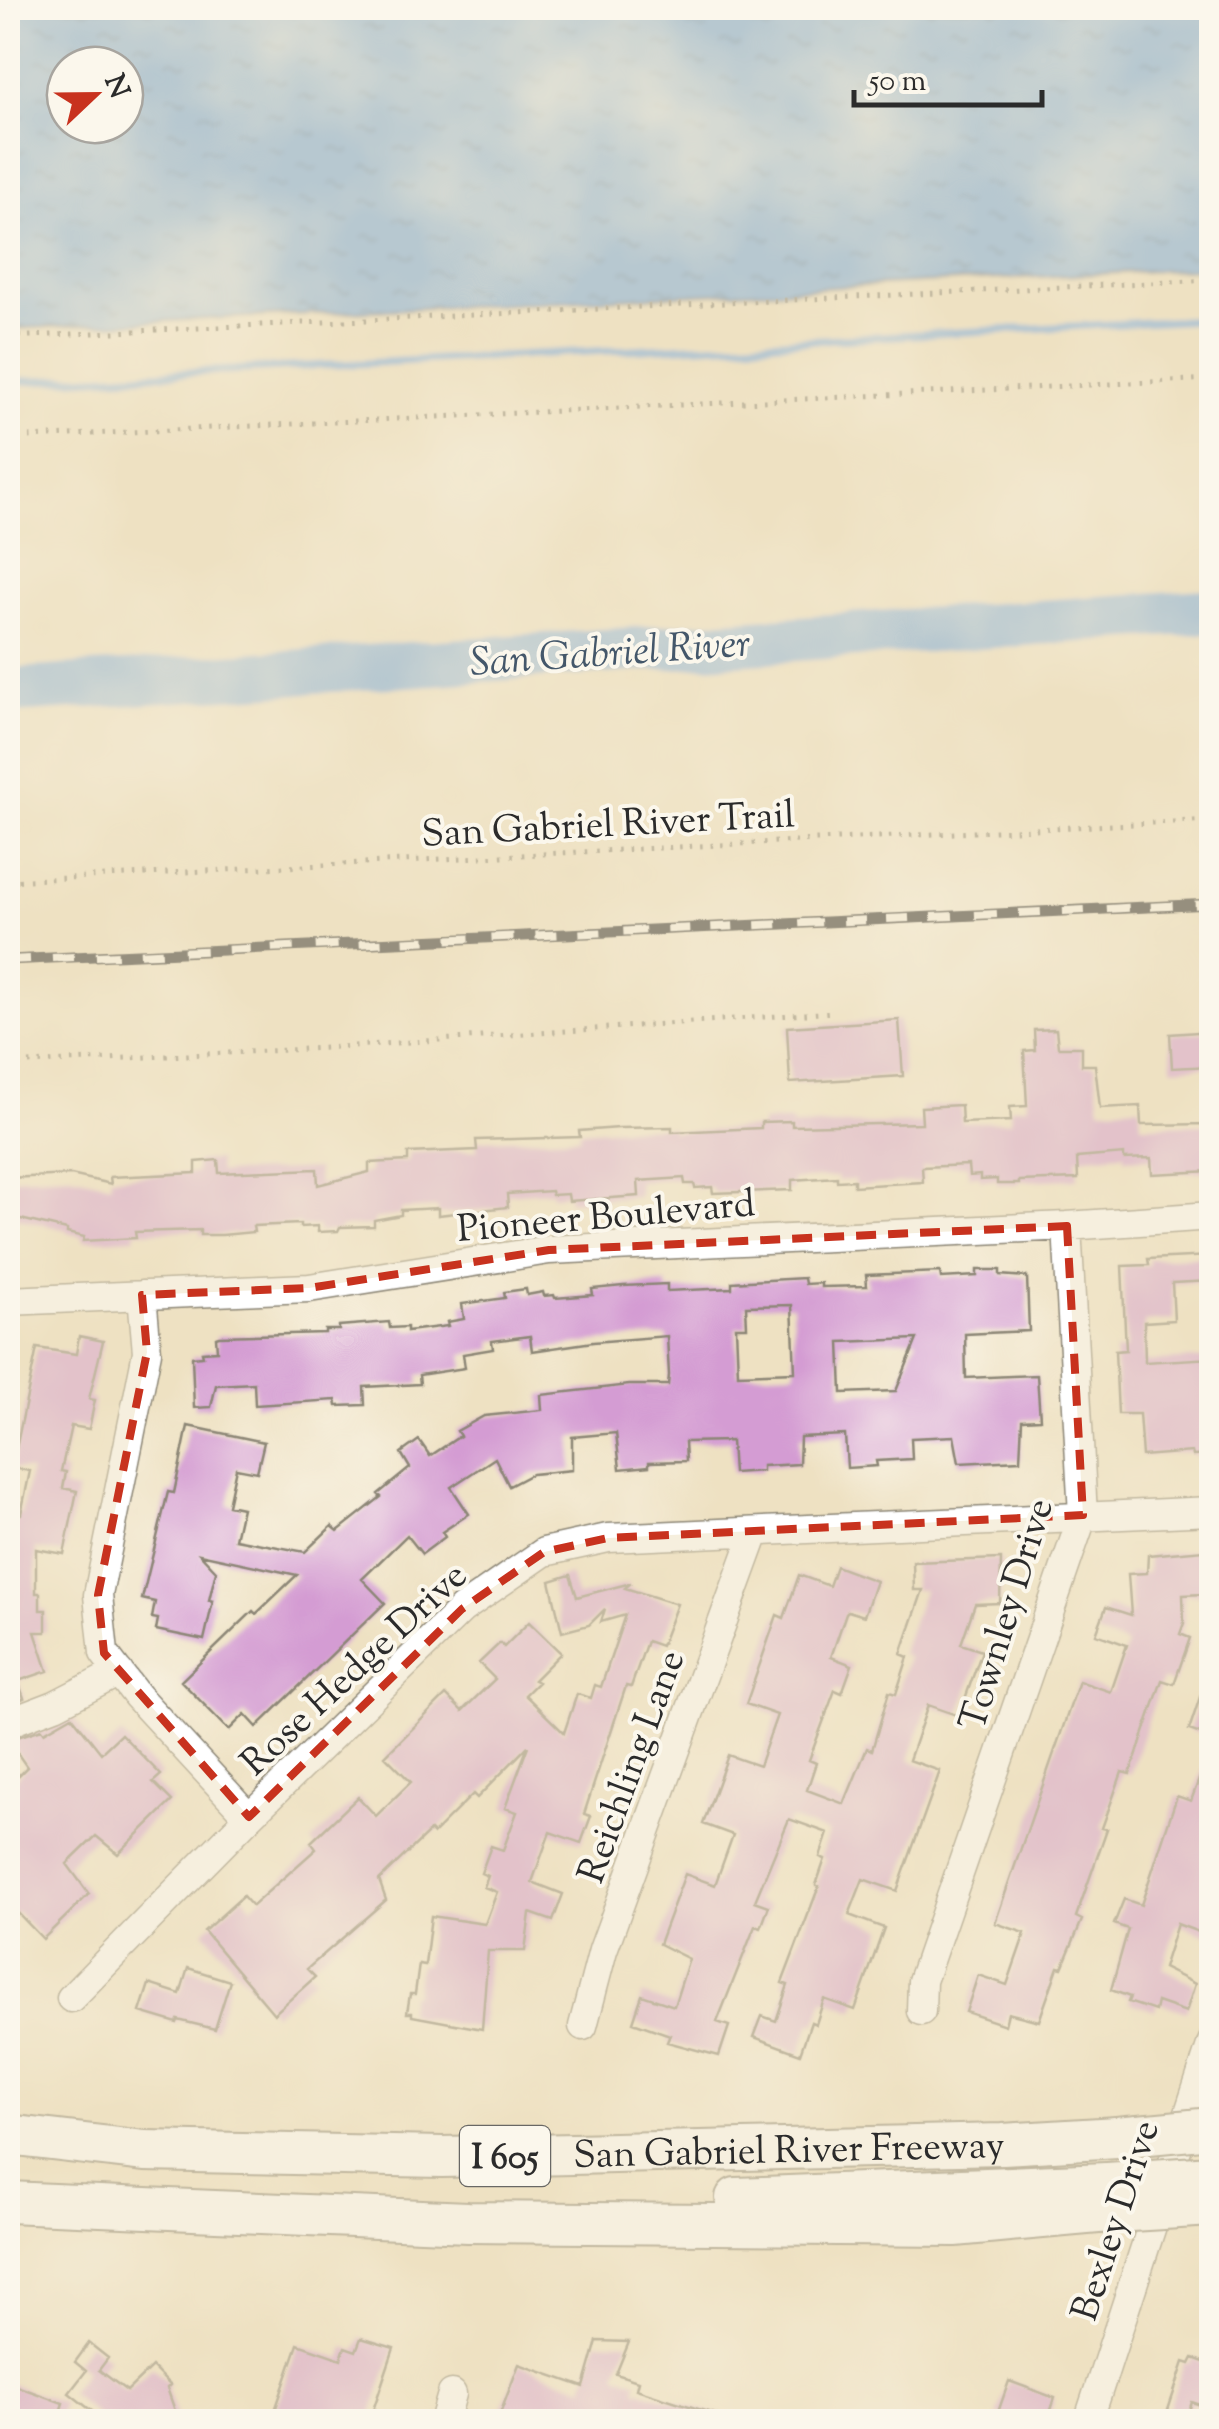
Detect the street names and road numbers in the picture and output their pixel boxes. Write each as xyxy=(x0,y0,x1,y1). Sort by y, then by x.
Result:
street label: San Gabriel River Trail xyxy=(420,790,796,864)
street label: Pioneer Boulevard xyxy=(455,1179,757,1259)
street label: Townley Drive xyxy=(948,1493,1070,1738)
street label: Rose Hedge Drive xyxy=(230,1552,481,1790)
street label: Reichling Lane xyxy=(567,1643,701,1891)
street label: Bexley Drive xyxy=(1060,2114,1176,2328)
street label: San Gabriel River Freeway xyxy=(573,2121,1005,2185)
road number: I 605 xyxy=(460,2126,550,2186)

